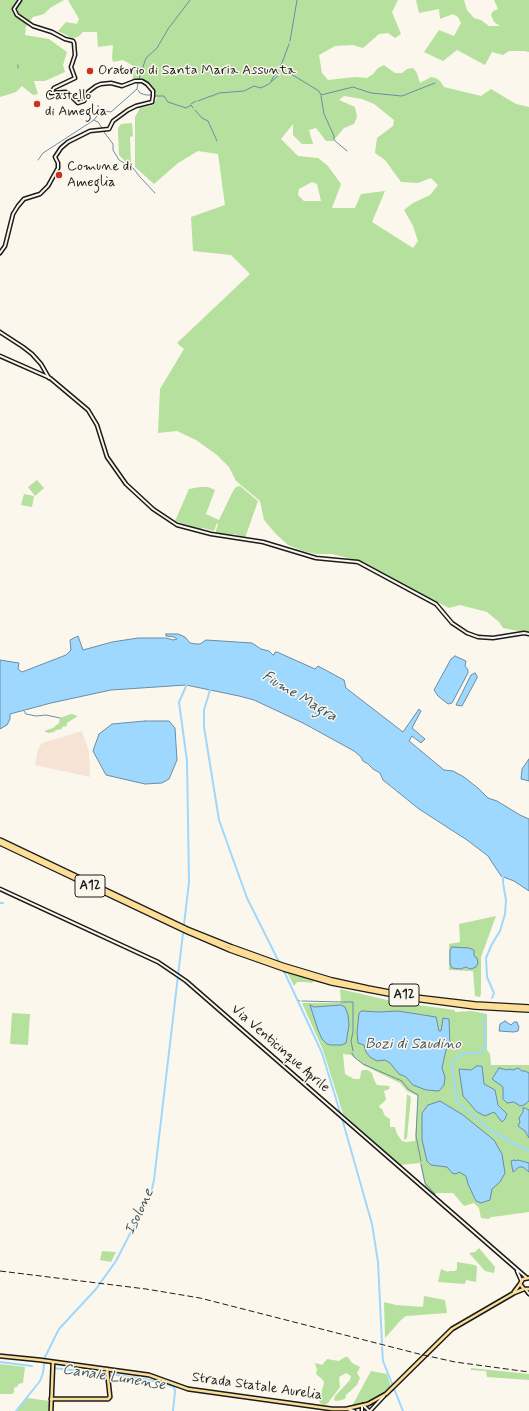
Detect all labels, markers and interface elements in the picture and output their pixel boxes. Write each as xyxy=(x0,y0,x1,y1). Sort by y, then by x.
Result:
place label: Oratorio di Santa Maria Assunta xyxy=(98,63,296,79)
marker: Oratorio di Santa Maria Assunta xyxy=(85,66,95,76)
place label: Castello di Ameglia xyxy=(45,88,107,120)
marker: Castello di Ameglia xyxy=(32,99,42,109)
place label: Comune di Ameglia xyxy=(67,159,132,192)
marker: Comune di Ameglia xyxy=(54,170,64,180)
water label: Fiume Magra xyxy=(258,668,340,726)
road number: A12 xyxy=(75,875,105,897)
road number: A12 xyxy=(389,984,419,1006)
street label: Via Venticinque Aprile xyxy=(227,1002,333,1096)
water label: Bozi di Saudino xyxy=(365,1036,461,1054)
water label: Isolone xyxy=(122,1186,158,1238)
water label: Canale Lunense xyxy=(61,1361,167,1395)
street label: Strada Statale Aurelia xyxy=(191,1370,323,1404)

